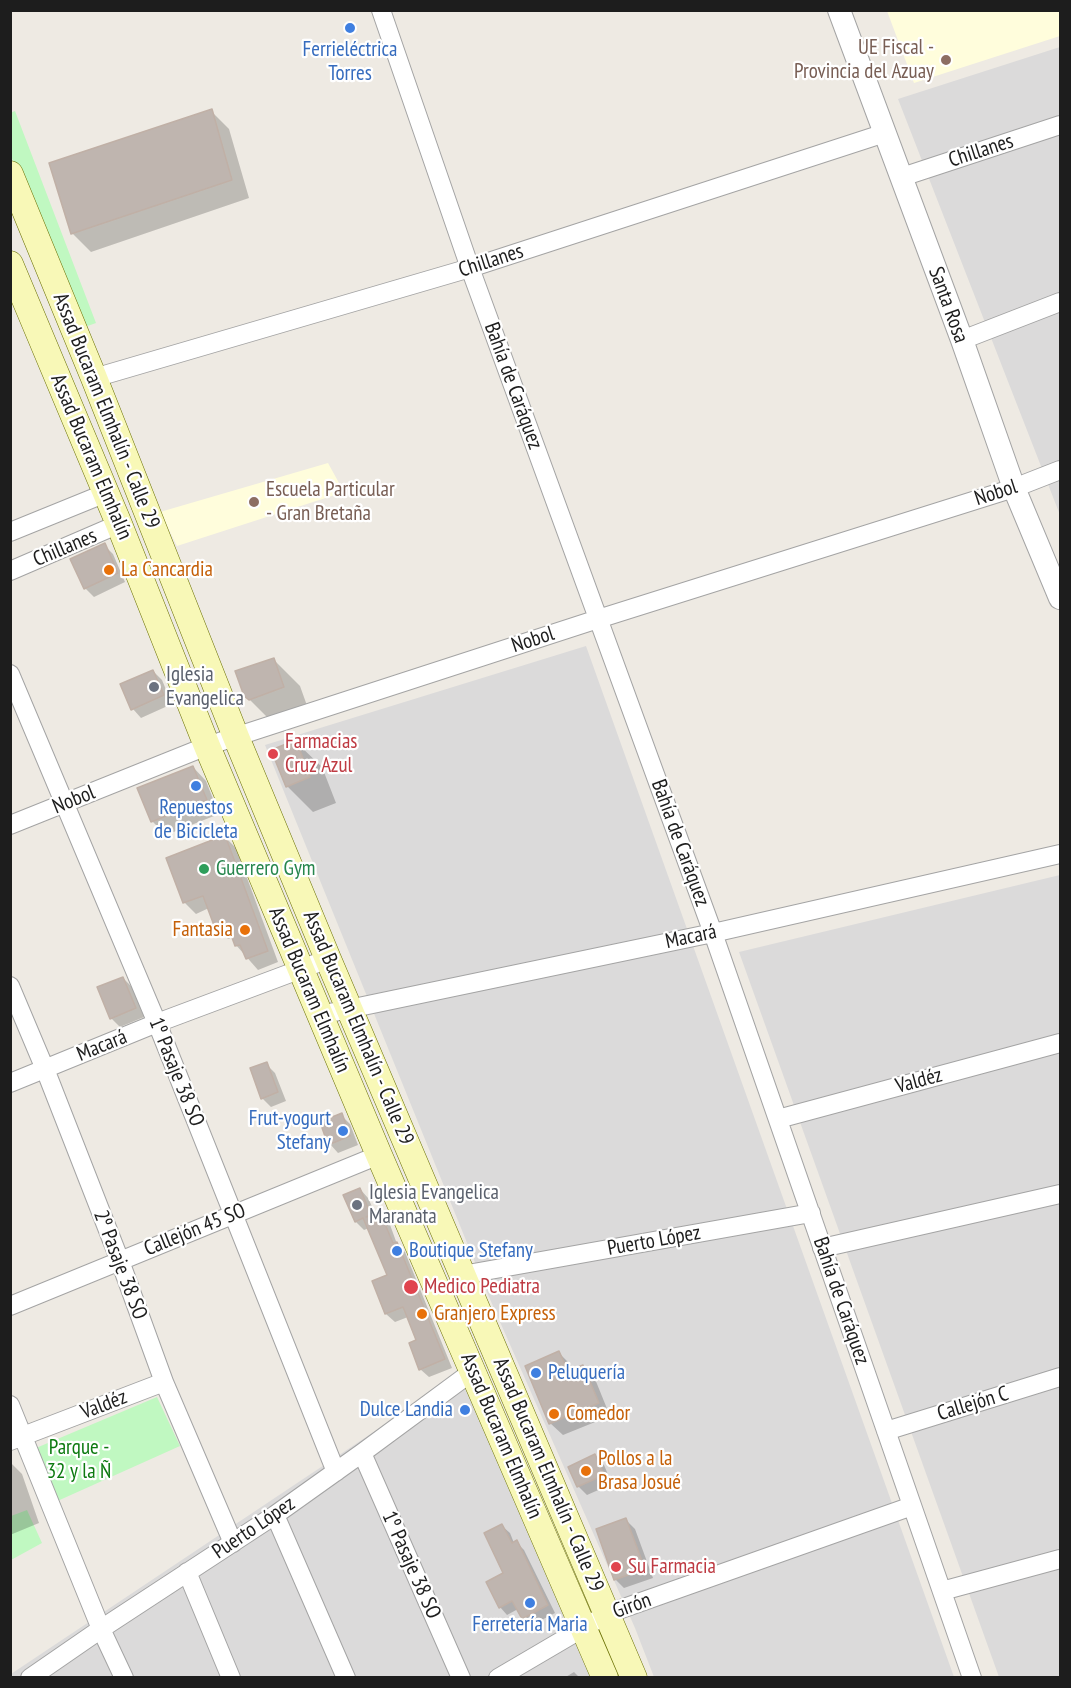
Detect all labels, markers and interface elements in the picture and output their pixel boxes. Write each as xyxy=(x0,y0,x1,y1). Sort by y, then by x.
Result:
marker: Ferrieléctrica Torres xyxy=(343,21,357,35)
place label: UE Fiscal - Provincia del Azuay xyxy=(794,35,934,85)
place label: Ferrieléctrica Torres xyxy=(303,37,397,87)
marker: UE Fiscal - Provincia del Azuay xyxy=(939,53,953,67)
street label: Chillanes xyxy=(945,129,1017,173)
street label: Chillanes xyxy=(455,239,527,283)
street label: Santa Rosa xyxy=(923,264,973,346)
street label: Assad Bucaram Elmhalín - Calle 29 xyxy=(47,290,165,532)
street label: Bahía de Caráquez xyxy=(478,319,548,453)
street label: Assad Bucaram Elmhalín xyxy=(45,371,137,543)
street label: Nobol xyxy=(971,474,1021,512)
place label: Escuela Particular - Gran Bretaña xyxy=(266,477,395,527)
marker: Escuela Particular - Gran Bretaña xyxy=(247,495,261,509)
street label: Chillanes xyxy=(29,523,101,573)
place label: La Cancardia xyxy=(121,557,213,583)
marker: La Cancardia xyxy=(102,563,116,577)
street label: Nobol xyxy=(508,621,558,659)
place label: Iglesia Evangelica xyxy=(166,662,244,712)
marker: Iglesia Evangelica xyxy=(147,680,161,694)
place label: Farmacias Cruz Azul xyxy=(285,729,357,779)
marker: Farmacias Cruz Azul xyxy=(266,747,280,761)
street label: Bahía de Caráquez xyxy=(645,776,715,910)
marker: Repuestos de Bicicleta xyxy=(189,779,203,793)
street label: Nobol xyxy=(49,780,99,820)
place label: Repuestos de Bicicleta xyxy=(154,795,238,845)
place label: Guerrero Gym xyxy=(216,856,315,882)
marker: Guerrero Gym xyxy=(197,862,211,876)
street label: Assad Bucaram Elmhalín xyxy=(263,904,355,1076)
street label: Assad Bucaram Elmhalín - Calle 29 xyxy=(297,907,419,1149)
place label: Fantasia xyxy=(172,917,233,943)
street label: Macará xyxy=(663,919,719,955)
marker: Fantasia xyxy=(238,923,252,937)
street label: 1º Pasaje 38 SO xyxy=(143,1014,209,1130)
street label: Macará xyxy=(73,1025,131,1067)
street label: Valdéz xyxy=(893,1063,945,1099)
place label: Frut-yogurt Stefany xyxy=(249,1106,331,1156)
marker: Frut-yogurt Stefany xyxy=(336,1124,350,1138)
place label: Iglesia Evangelica Maranata xyxy=(369,1180,499,1230)
street label: Callejón 45 SO xyxy=(141,1198,249,1262)
marker: Iglesia Evangelica Maranata xyxy=(350,1198,364,1212)
street label: 2º Pasaje 38 SO xyxy=(88,1207,152,1323)
street label: Puerto López xyxy=(605,1220,703,1262)
street label: Bahía de Caráquez xyxy=(807,1234,875,1368)
place label: Boutique Stefany xyxy=(409,1238,533,1264)
marker: Boutique Stefany xyxy=(390,1244,404,1258)
place label: Medico Pediatra xyxy=(424,1274,540,1300)
marker: Medico Pediatra xyxy=(402,1278,420,1296)
place label: Granjero Express xyxy=(434,1301,556,1327)
marker: Granjero Express xyxy=(415,1307,429,1321)
street label: Assad Bucaram Elmhalín xyxy=(455,1350,547,1522)
street label: Assad Bucaram Elmhalín - Calle 29 xyxy=(487,1354,609,1596)
place label: Peluquería xyxy=(548,1360,625,1386)
marker: Peluquería xyxy=(529,1366,543,1380)
street label: Callejón C xyxy=(934,1381,1012,1427)
street label: Valdéz xyxy=(77,1385,131,1425)
place label: Dulce Landia xyxy=(360,1397,453,1423)
place label: Comedor xyxy=(566,1401,630,1427)
marker: Dulce Landia xyxy=(458,1403,472,1417)
marker: Comedor xyxy=(547,1407,561,1421)
park label: Parque - 32 y la Ñ xyxy=(47,1435,111,1485)
place label: Pollos a la Brasa Josué xyxy=(598,1446,681,1496)
marker: Pollos a la Brasa Josué xyxy=(579,1464,593,1478)
street label: Puerto López xyxy=(208,1491,300,1565)
street label: 1º Pasaje 38 SO xyxy=(376,1507,446,1623)
place label: Su Farmacia xyxy=(628,1554,716,1580)
marker: Su Farmacia xyxy=(609,1560,623,1574)
street label: Girón xyxy=(609,1588,655,1624)
marker: Ferretería Maria xyxy=(523,1596,537,1610)
place label: Ferretería Maria xyxy=(472,1612,588,1638)

